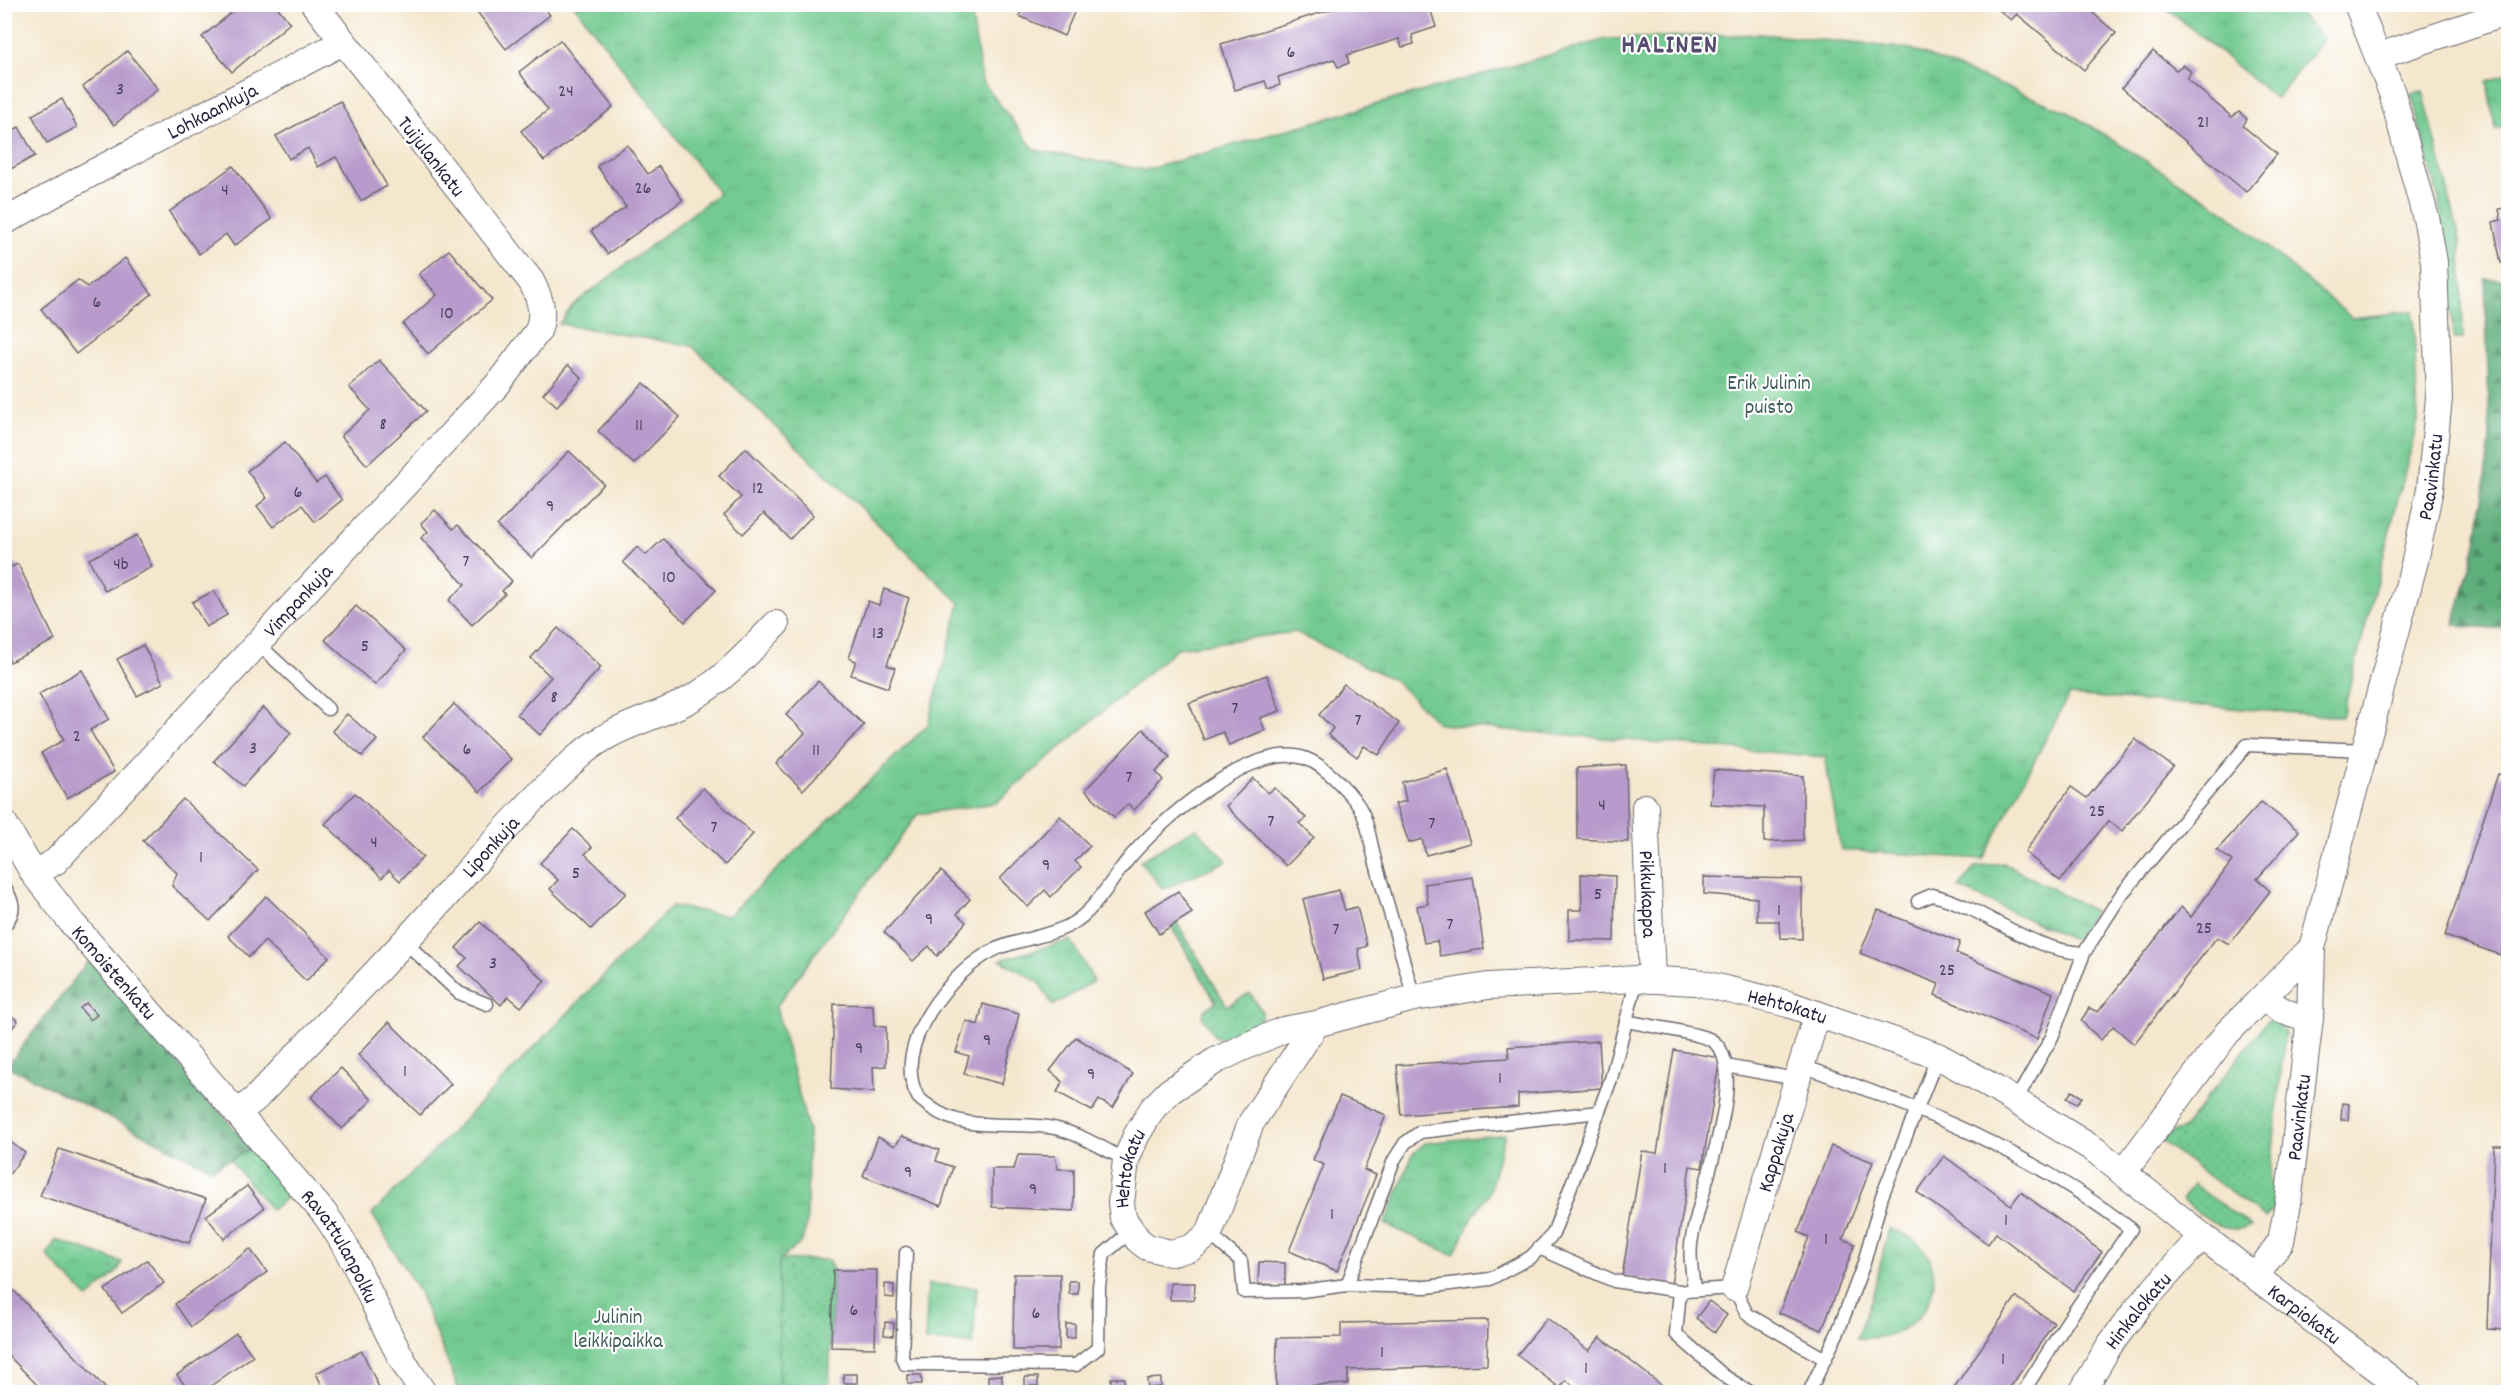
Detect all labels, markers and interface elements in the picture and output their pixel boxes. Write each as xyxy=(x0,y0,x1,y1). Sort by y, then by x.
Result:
district label: HALINEN xyxy=(1621,27,1719,66)
house number: 6 xyxy=(1287,41,1295,66)
street label: Lohkaankuja xyxy=(163,76,265,149)
house number: 3 xyxy=(116,78,124,103)
house number: 24 xyxy=(558,80,574,105)
street label: Tuijulankatu xyxy=(388,111,471,205)
house number: 21 xyxy=(2197,111,2209,136)
house number: 26 xyxy=(635,177,651,202)
house number: 4 xyxy=(221,179,229,204)
house number: 6 xyxy=(93,291,101,316)
house number: 10 xyxy=(440,302,454,327)
park label: Erik Julinin puisto xyxy=(1727,370,1811,424)
house number: 8 xyxy=(379,413,387,438)
house number: 11 xyxy=(635,414,643,439)
street label: Paavinkatu xyxy=(2412,433,2453,523)
house number: 12 xyxy=(752,477,764,502)
house number: 6 xyxy=(294,481,302,506)
house number: 9 xyxy=(546,495,554,520)
house number: 7 xyxy=(463,550,470,575)
house number: 4b xyxy=(113,553,129,578)
street label: Vimpankuja xyxy=(258,558,342,646)
house number: 10 xyxy=(662,566,676,591)
house number: 13 xyxy=(872,622,884,647)
house number: 5 xyxy=(361,635,369,660)
house number: 8 xyxy=(550,686,558,711)
house number: 7 xyxy=(1232,697,1239,722)
house number: 7 xyxy=(1355,709,1362,734)
house number: 2 xyxy=(73,725,81,750)
house number: 3 xyxy=(249,737,257,762)
house number: 6 xyxy=(463,738,471,763)
house number: 11 xyxy=(812,739,820,764)
house number: 7 xyxy=(1126,766,1133,791)
house number: 4 xyxy=(1598,794,1606,819)
house number: 25 xyxy=(2089,800,2105,825)
street label: Liponkuja xyxy=(456,810,529,886)
house number: 7 xyxy=(1268,810,1275,835)
house number: 7 xyxy=(1429,812,1436,837)
house number: 7 xyxy=(711,816,718,841)
house number: 4 xyxy=(370,831,378,856)
house number: 1 xyxy=(199,846,203,871)
street label: Pikkukappa xyxy=(1629,850,1662,939)
house number: 9 xyxy=(1042,854,1050,879)
house number: 5 xyxy=(572,862,580,887)
house number: 5 xyxy=(1594,883,1602,908)
house number: 1 xyxy=(1777,899,1781,924)
house number: 9 xyxy=(925,908,933,933)
house number: 7 xyxy=(1447,913,1454,938)
house number: 25 xyxy=(2196,917,2212,942)
house number: 7 xyxy=(1333,918,1340,943)
street label: Komoistenkatu xyxy=(62,920,162,1028)
house number: 3 xyxy=(489,952,497,977)
house number: 25 xyxy=(1939,959,1955,984)
street label: Hehtokatu xyxy=(1744,983,1831,1034)
house number: 9 xyxy=(983,1029,991,1054)
house number: 9 xyxy=(855,1037,863,1062)
house number: 1 xyxy=(403,1060,407,1085)
house number: 9 xyxy=(1087,1063,1095,1088)
house number: 1 xyxy=(1498,1067,1502,1092)
street label: Paavinkatu xyxy=(2281,1073,2321,1163)
street label: Kappakuja xyxy=(1752,1108,1805,1196)
street label: Hehtokatu xyxy=(1108,1124,1155,1210)
house number: 1 xyxy=(1663,1157,1667,1182)
house number: 9 xyxy=(904,1161,912,1186)
house number: 9 xyxy=(1029,1178,1037,1203)
street label: Ravattulanpolku xyxy=(292,1184,384,1309)
house number: 1 xyxy=(1330,1203,1334,1228)
house number: 1 xyxy=(2004,1209,2008,1234)
house number: 1 xyxy=(1824,1228,1828,1253)
street label: Hinkalokatu xyxy=(2099,1267,2180,1357)
street label: Karpiokatu xyxy=(2260,1278,2346,1354)
house number: 6 xyxy=(850,1299,858,1324)
house number: 6 xyxy=(1032,1302,1040,1327)
park label: Julinin leikkipaikka xyxy=(573,1304,664,1358)
house number: 1 xyxy=(1380,1341,1384,1366)
house number: 1 xyxy=(2001,1348,2005,1373)
house number: 1 xyxy=(1584,1357,1588,1382)

